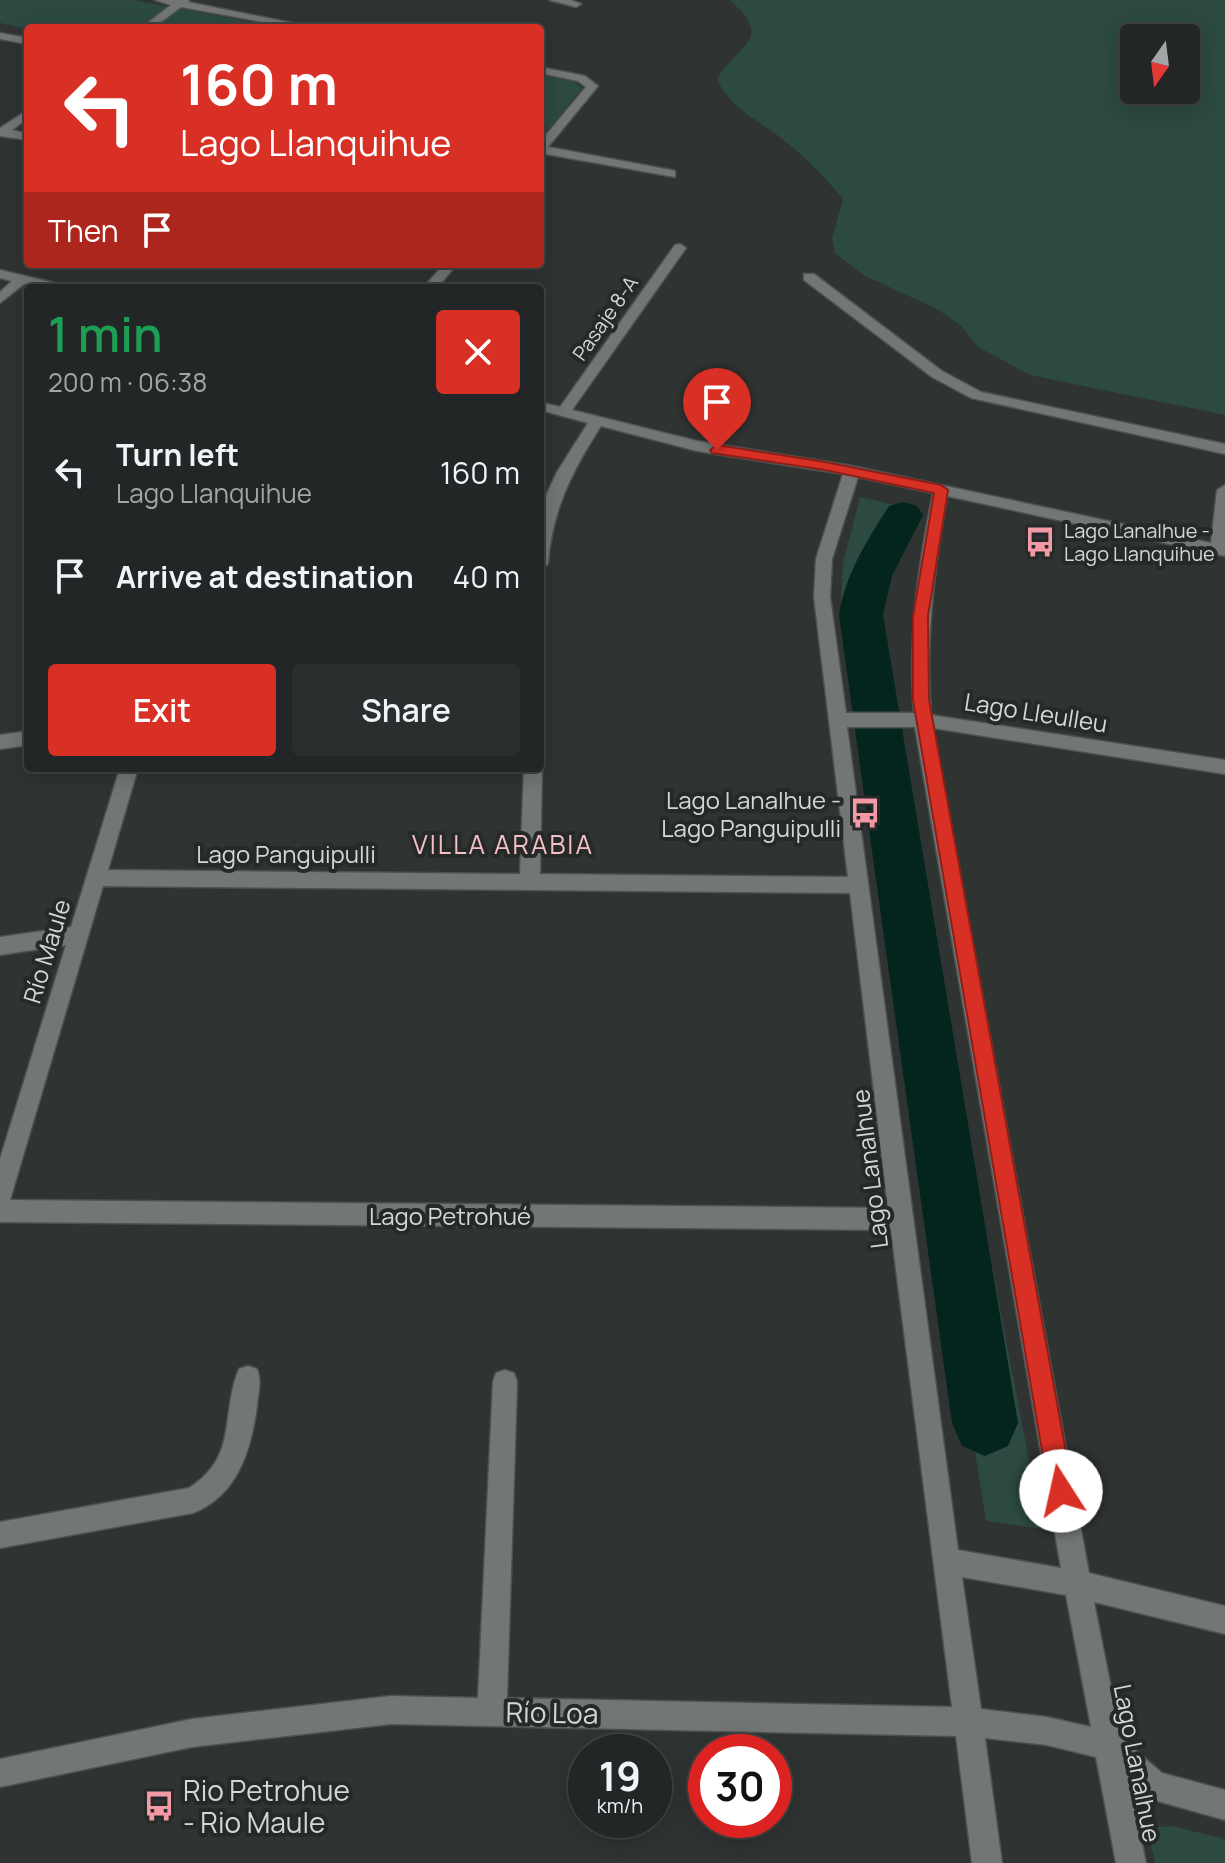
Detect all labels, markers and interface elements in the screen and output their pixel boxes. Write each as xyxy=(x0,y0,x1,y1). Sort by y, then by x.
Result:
north arrow xyxy=(1120,24,1200,104)
map controls xyxy=(1120,24,1200,104)
text: 160 m xyxy=(180,45,338,122)
icon: left xyxy=(48,56,152,160)
text: Lago Llanquihue xyxy=(180,118,451,167)
icon: arrive xyxy=(135,208,179,252)
text: Then xyxy=(48,210,119,251)
street label: Pasaje 8-A xyxy=(566,270,644,366)
text: 1 min xyxy=(48,301,162,366)
button: close xyxy=(436,310,520,394)
text: 200 m · 06:38 xyxy=(48,364,207,400)
pin xyxy=(683,368,751,450)
icon: arrive xyxy=(695,380,739,424)
text: Turn left xyxy=(116,434,239,475)
icon: left xyxy=(48,450,92,494)
text: 160 m xyxy=(440,452,520,493)
text: Lago Llanquihue xyxy=(116,475,312,511)
place label: Lago Lanalhue - Lago Llanquihue xyxy=(1064,517,1215,567)
bus stop icon: Lago Lanalhue - Lago Llanquihue xyxy=(1023,525,1057,559)
icon: arrive xyxy=(48,554,92,598)
text: Arrive at destination xyxy=(116,556,414,597)
text: 40 m xyxy=(453,556,520,597)
button: Exit xyxy=(48,664,276,756)
button: Share xyxy=(292,664,520,756)
street label: Lago Lleulleu xyxy=(962,684,1110,740)
place label: Lago Lanalhue - Lago Panguipulli xyxy=(661,783,841,844)
bus stop icon: Lago Lanalhue - Lago Panguipulli xyxy=(848,796,882,830)
district label: VILLA ARABIA xyxy=(412,826,594,862)
street label: Lago Panguipulli xyxy=(196,837,376,870)
street label: Río Maule xyxy=(15,895,77,1007)
street label: Lago Lanalhue xyxy=(843,1088,895,1250)
street label: Lago Petrohué xyxy=(369,1199,531,1232)
position arrow xyxy=(1019,1449,1103,1533)
street label: Lago Lanalhue xyxy=(1107,1681,1169,1845)
street label: Río Loa xyxy=(505,1692,599,1732)
speed limit sign: 30 xyxy=(688,1734,792,1838)
text: 19 xyxy=(599,1748,641,1803)
place label: Rio Petrohue - Rio Maule xyxy=(183,1771,350,1841)
bus stop icon: Rio Petrohue - Rio Maule xyxy=(142,1789,176,1823)
text: km/h xyxy=(597,1792,643,1819)

